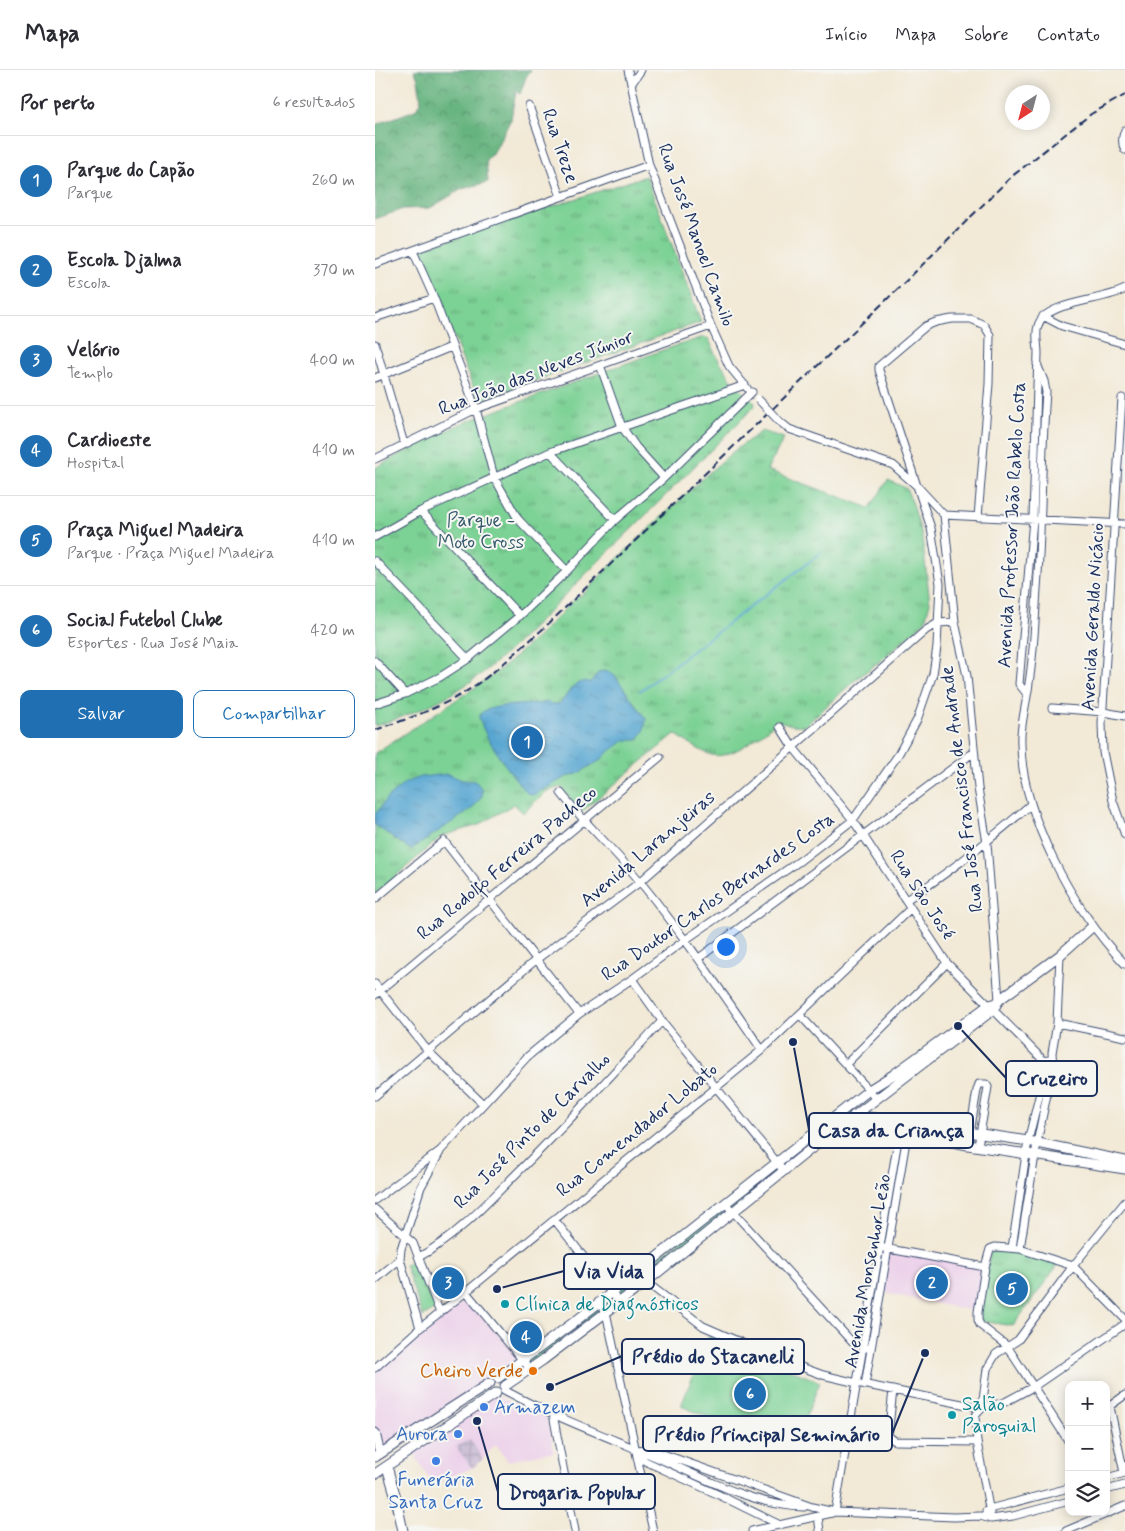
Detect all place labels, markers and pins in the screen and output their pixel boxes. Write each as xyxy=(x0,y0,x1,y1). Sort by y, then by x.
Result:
pin: 1 xyxy=(511,723,543,761)
callout: Cruzeiro xyxy=(1006,1061,1097,1096)
callout: Casa da Criança xyxy=(809,1113,973,1148)
callout: Via Vida xyxy=(564,1254,654,1289)
pin: 3 xyxy=(432,1264,464,1302)
pin: 2 xyxy=(916,1264,948,1302)
pin: 5 xyxy=(996,1270,1028,1308)
place label: Clínica de Diagnósticos xyxy=(515,1292,699,1320)
marker: Clínica de Diagnósticos xyxy=(499,1298,511,1310)
pin: 4 xyxy=(510,1318,542,1356)
callout: Prédio do Stacanelli xyxy=(622,1339,804,1374)
place label: Cheiro Verde xyxy=(420,1359,523,1384)
marker: Cheiro Verde xyxy=(527,1365,539,1377)
pin: 6 xyxy=(734,1375,766,1413)
place label: Salão Paroquial xyxy=(962,1392,1037,1439)
place label: Armazem xyxy=(494,1395,576,1420)
marker: Armazem xyxy=(478,1401,490,1413)
marker: Salão Paroquial xyxy=(946,1409,958,1421)
callout: Prédio Principal Seminário xyxy=(643,1416,892,1451)
place label: Aurora xyxy=(396,1422,448,1447)
marker: Aurora xyxy=(452,1428,464,1440)
marker: Funerária Santa Cruz xyxy=(430,1455,442,1467)
place label: Funerária Santa Cruz xyxy=(389,1468,484,1515)
callout: Drogaria Popular xyxy=(498,1474,655,1509)

